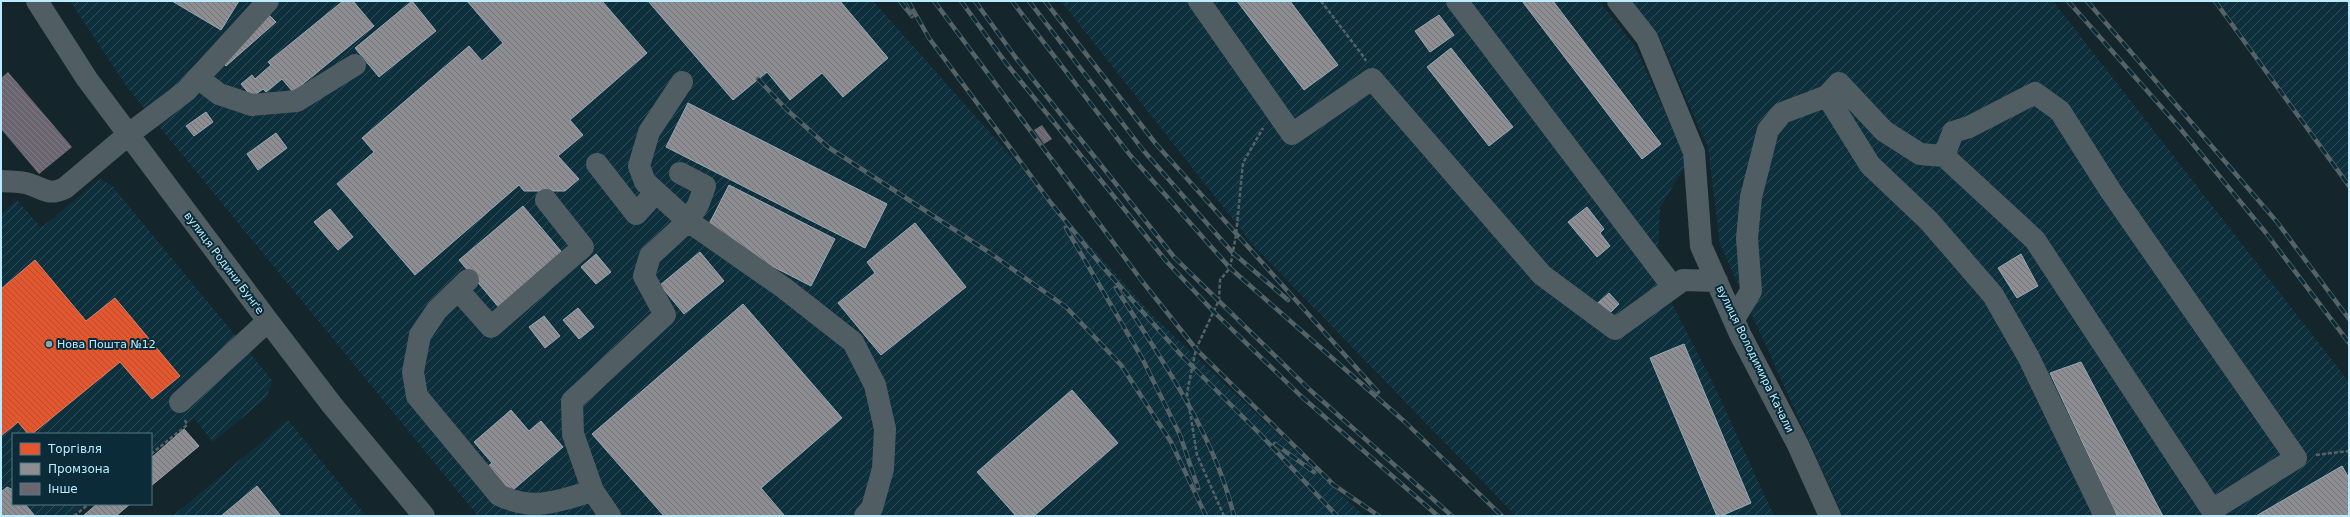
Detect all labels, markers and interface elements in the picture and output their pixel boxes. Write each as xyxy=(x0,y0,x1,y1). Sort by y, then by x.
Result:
street label: вулиця Родини Бунґе xyxy=(181,209,267,317)
street label: вулиця Володимира Качали xyxy=(1714,283,1796,435)
place label: Нова Пошта №12 xyxy=(57,338,156,351)
marker: Нова Пошта №12 xyxy=(44,339,54,349)
legend xyxy=(12,433,152,505)
text: Торгівля xyxy=(47,442,102,456)
text: Промзона xyxy=(48,462,110,476)
text: Інше xyxy=(48,482,78,496)

